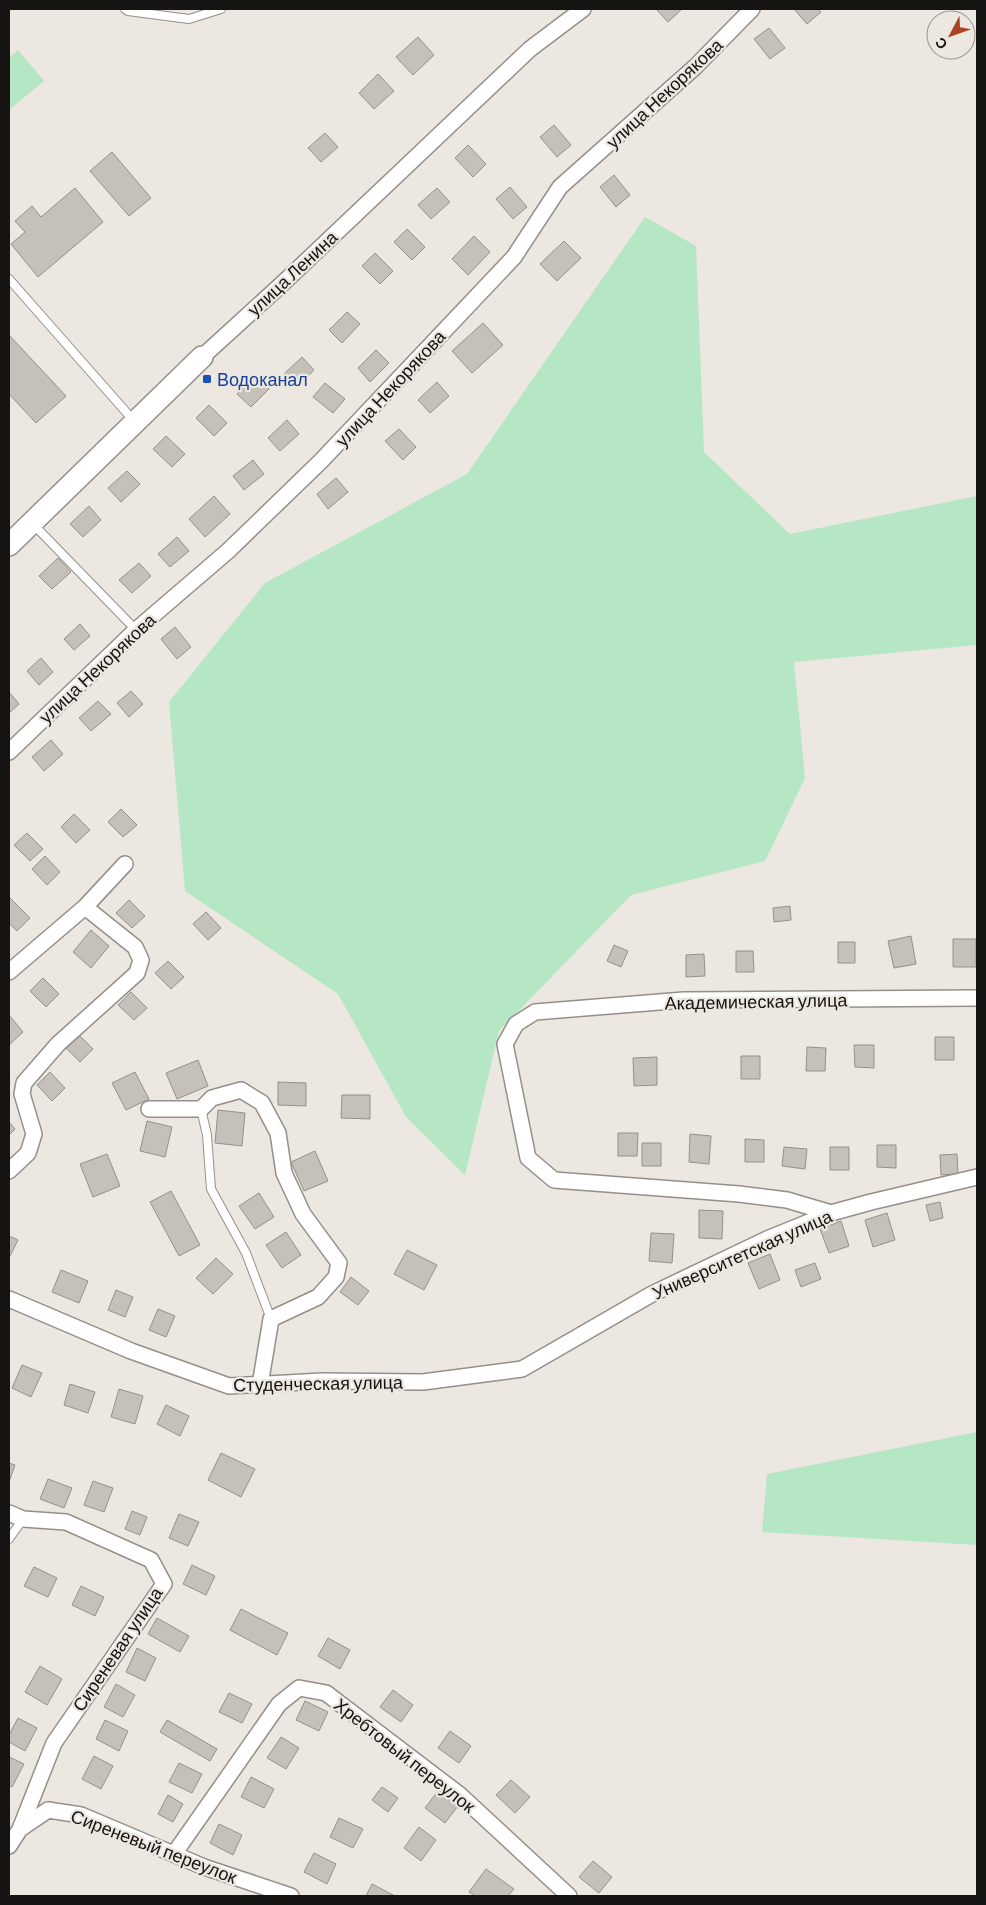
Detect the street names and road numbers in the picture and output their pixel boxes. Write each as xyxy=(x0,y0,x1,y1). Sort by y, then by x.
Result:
street label: улица Некорякова xyxy=(601,33,728,153)
street label: улица Ленина xyxy=(242,225,342,320)
street label: улица Некорякова xyxy=(330,324,450,451)
street label: улица Некорякова xyxy=(34,608,161,728)
street label: Академическая улица xyxy=(664,988,849,1014)
street label: Университетская улица xyxy=(649,1204,836,1304)
street label: Студенческая улица xyxy=(233,1371,404,1395)
street label: Сиреневая улица xyxy=(67,1582,167,1715)
street label: Хребтовый переулок xyxy=(330,1693,480,1817)
street label: Сиреневый переулок xyxy=(68,1804,240,1888)

